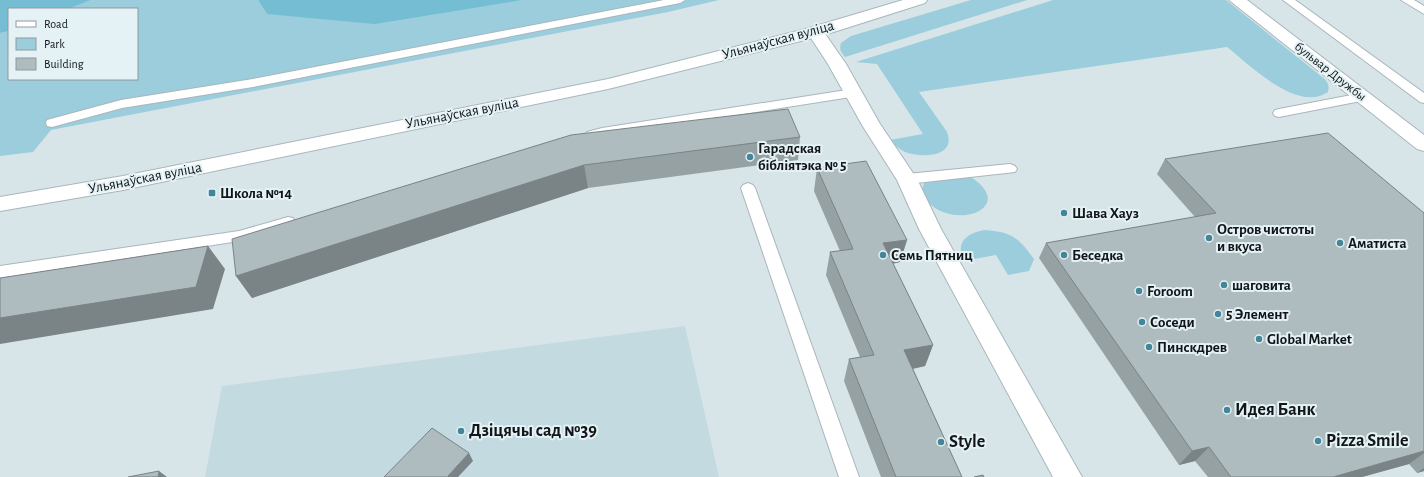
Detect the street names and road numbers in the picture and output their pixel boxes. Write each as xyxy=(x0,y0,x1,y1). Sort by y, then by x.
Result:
street label: Ульянаўская вуліца xyxy=(720,18,836,62)
street label: бульвар Дружбы xyxy=(1292,40,1368,104)
street label: Ульянаўская вуліца xyxy=(404,95,520,131)
street label: Ульянаўская вуліца xyxy=(87,160,203,196)

